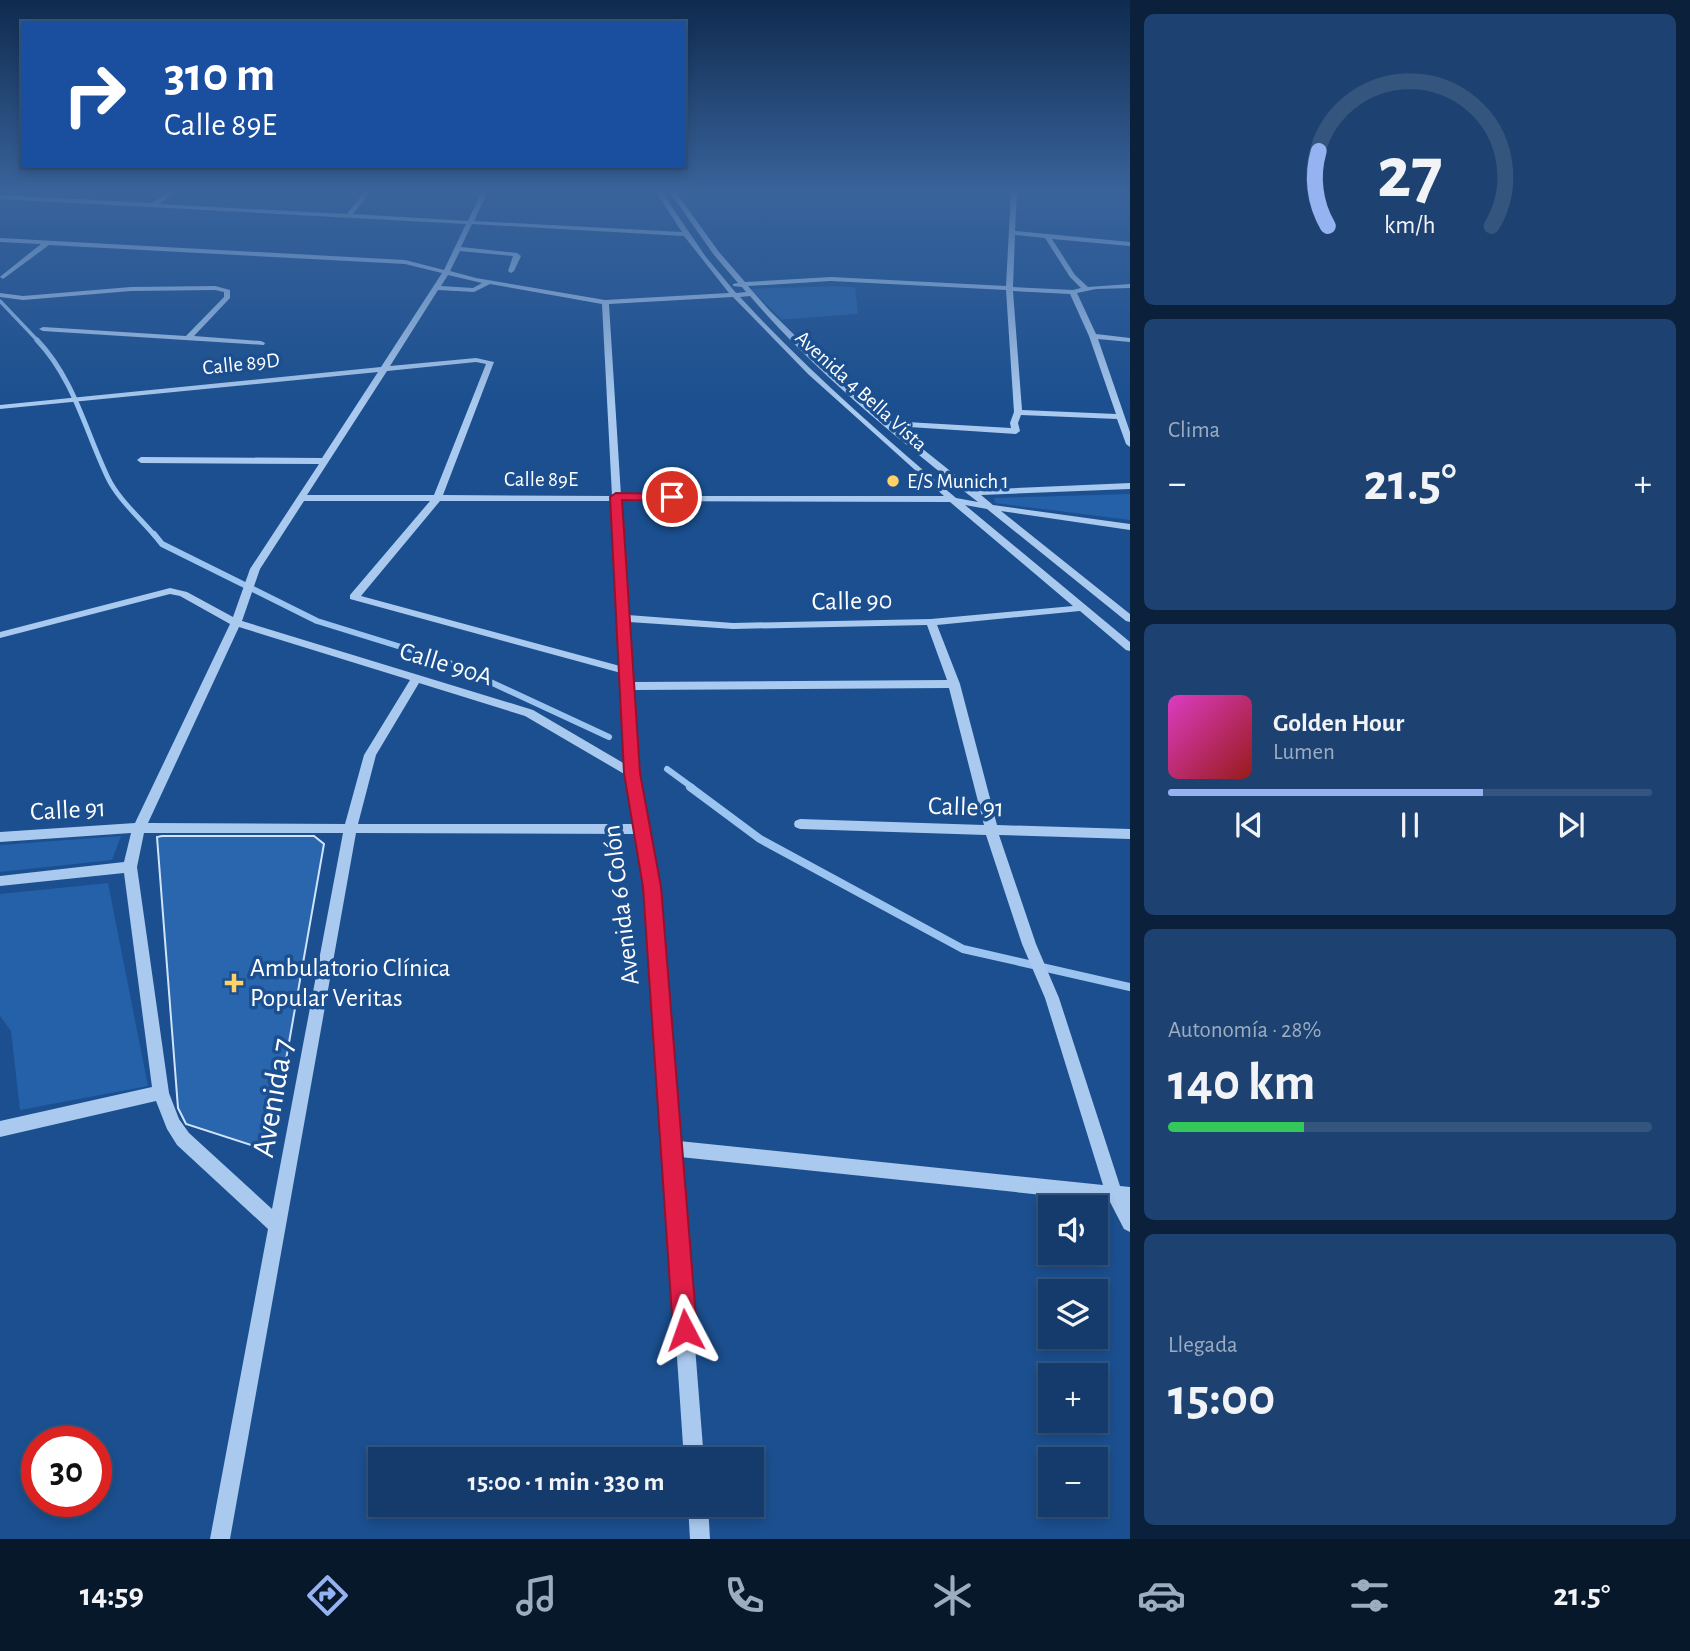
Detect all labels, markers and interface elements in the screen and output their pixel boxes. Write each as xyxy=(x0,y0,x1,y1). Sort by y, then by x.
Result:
icon: right xyxy=(49,49,140,140)
text: 310 m xyxy=(164,51,275,100)
text: Calle 89E xyxy=(164,109,277,141)
text: 27 xyxy=(1377,138,1443,211)
text: km/h xyxy=(1384,212,1436,237)
street label: Avenida 4 Bella Vista xyxy=(791,327,931,456)
street label: Calle 89D xyxy=(201,350,281,378)
text: Clima xyxy=(1168,419,1220,442)
text: 21.5° xyxy=(1364,457,1456,509)
text: − xyxy=(1168,465,1186,503)
text: + xyxy=(1634,465,1652,503)
pin xyxy=(642,467,702,527)
street label: Calle 89E xyxy=(504,469,578,490)
place label: E/S Munich 1 xyxy=(907,471,1009,492)
marker: E/S Munich 1 xyxy=(885,473,901,489)
icon: arrive xyxy=(653,478,691,516)
street label: Calle 90 xyxy=(811,587,893,615)
street label: Calle 90A xyxy=(396,638,496,690)
text: Golden Hour xyxy=(1273,710,1404,736)
text: Lumen xyxy=(1273,741,1335,764)
street label: Calle 91 xyxy=(928,793,1004,821)
street label: Calle 91 xyxy=(29,795,107,825)
icon: previous xyxy=(1230,806,1268,844)
icon: pause xyxy=(1391,806,1429,844)
icon: next xyxy=(1552,806,1590,844)
street label: Avenida 6 Colón xyxy=(598,823,644,987)
place label: Ambulatorio Clínica Popular Veritas xyxy=(250,955,451,1011)
marker: Ambulatorio Clínica Popular Veritas xyxy=(224,973,244,993)
text: Autonomía · 28% xyxy=(1168,1019,1321,1042)
street label: Avenida 7 xyxy=(247,1036,299,1160)
text: 140 km xyxy=(1168,1057,1316,1109)
map controls xyxy=(1038,1195,1108,1517)
button: sound xyxy=(1038,1195,1108,1265)
button: layers xyxy=(1038,1279,1108,1349)
position arrow xyxy=(648,1293,722,1367)
text: Llegada xyxy=(1168,1334,1238,1357)
button: + xyxy=(1038,1363,1108,1433)
text: 15:00 xyxy=(1168,1372,1275,1424)
speed limit sign: 30 xyxy=(21,1426,112,1517)
button: − xyxy=(1038,1447,1108,1517)
text: 15:00 · 1 min · 330 m xyxy=(468,1469,664,1495)
icon: directions xyxy=(303,1571,352,1620)
icon: music xyxy=(512,1571,561,1620)
icon: phone xyxy=(720,1571,769,1620)
icon: climate xyxy=(928,1571,977,1620)
icon: car xyxy=(1137,1571,1186,1620)
icon: filters xyxy=(1345,1571,1394,1620)
text: 14:59 xyxy=(80,1579,144,1611)
text: 21.5° xyxy=(1553,1579,1610,1611)

